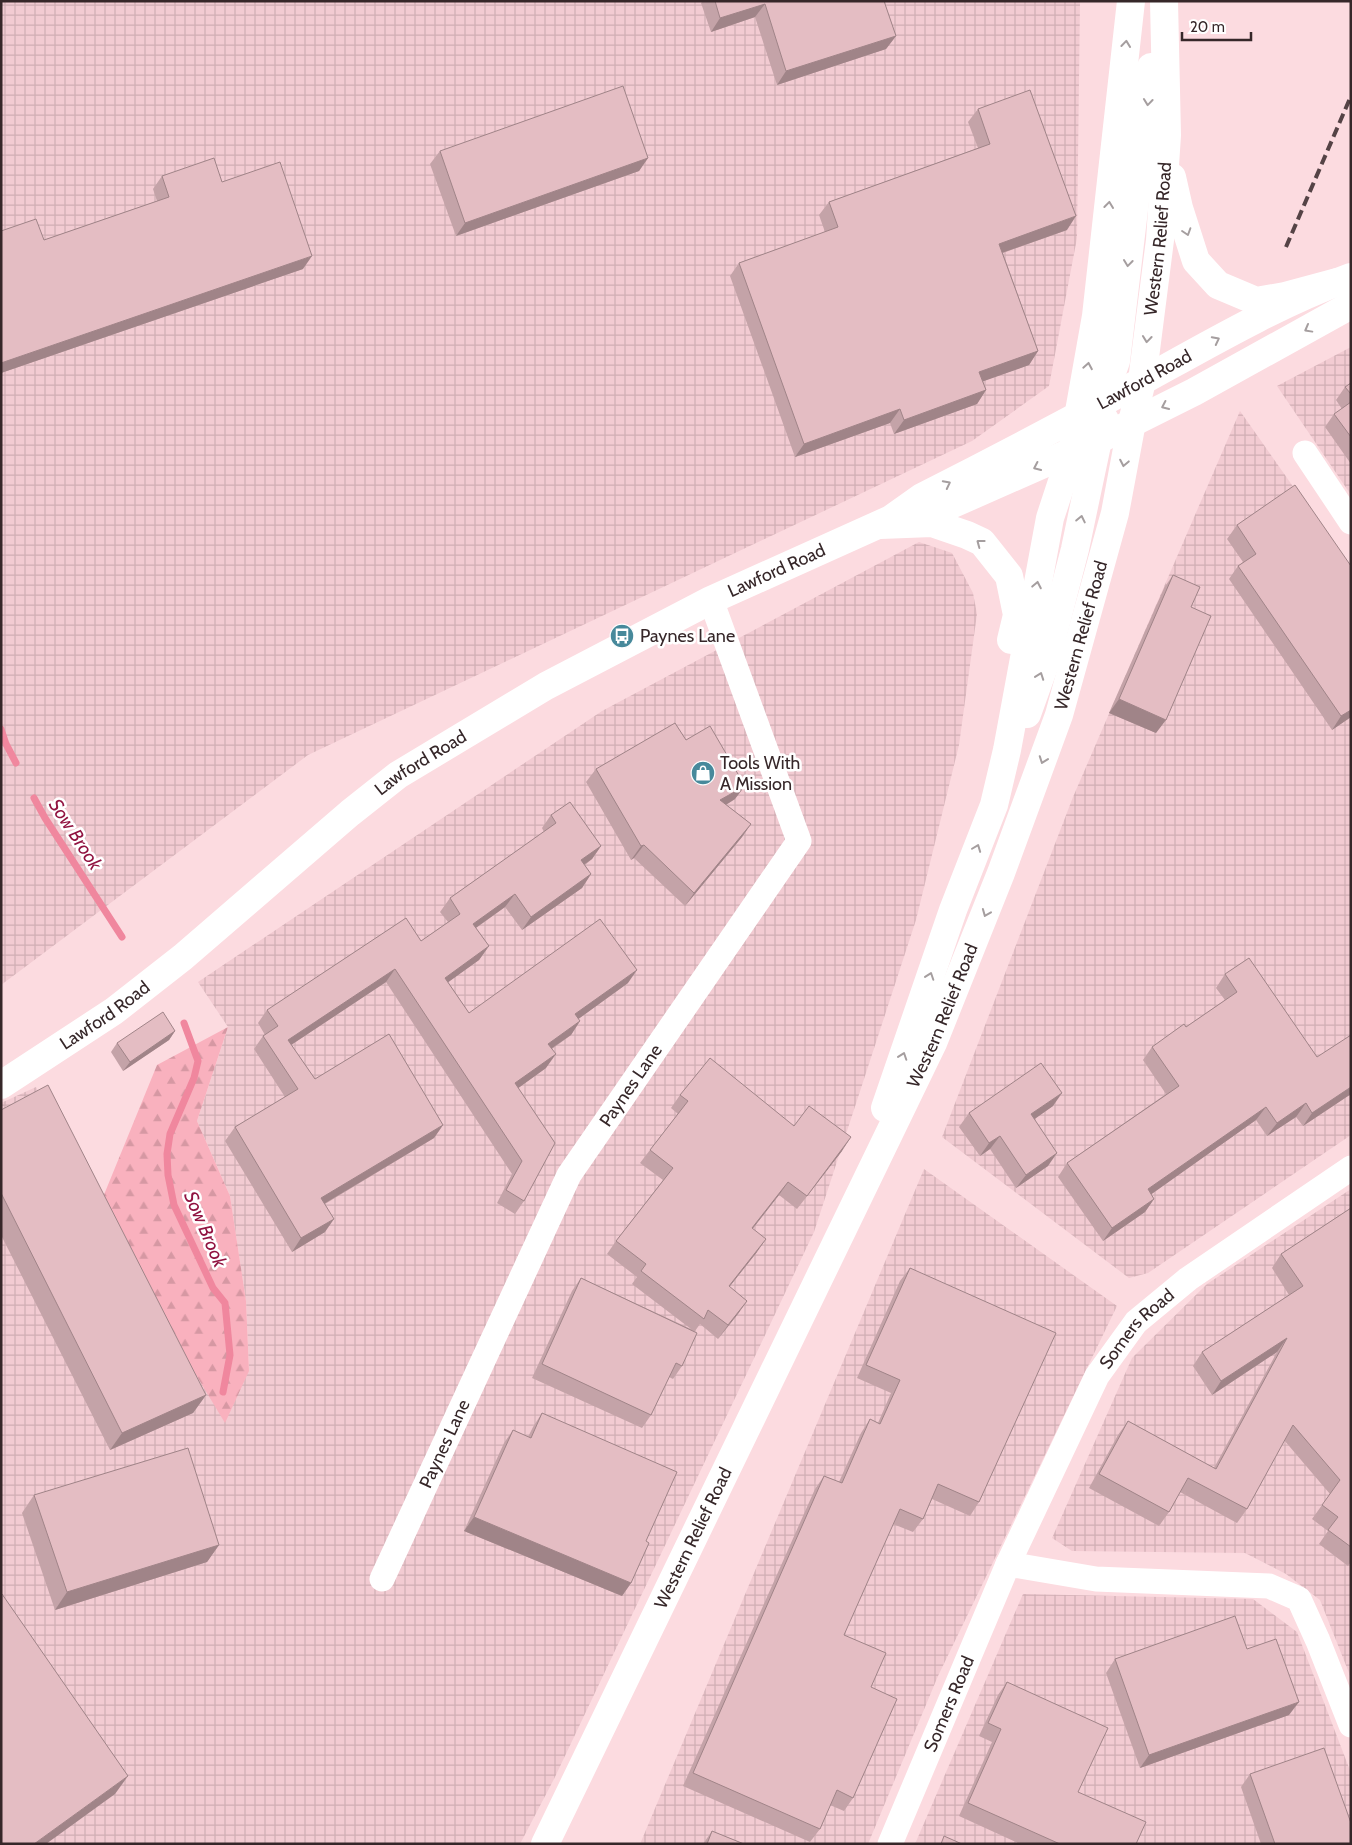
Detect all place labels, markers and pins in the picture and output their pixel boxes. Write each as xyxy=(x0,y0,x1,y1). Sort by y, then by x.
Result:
bus stop icon: Paynes Lane xyxy=(609,623,635,649)
place label: Paynes Lane xyxy=(640,625,735,647)
place label: Tools With A Mission xyxy=(720,752,800,795)
shop icon: Tools With A Mission xyxy=(690,760,716,786)

